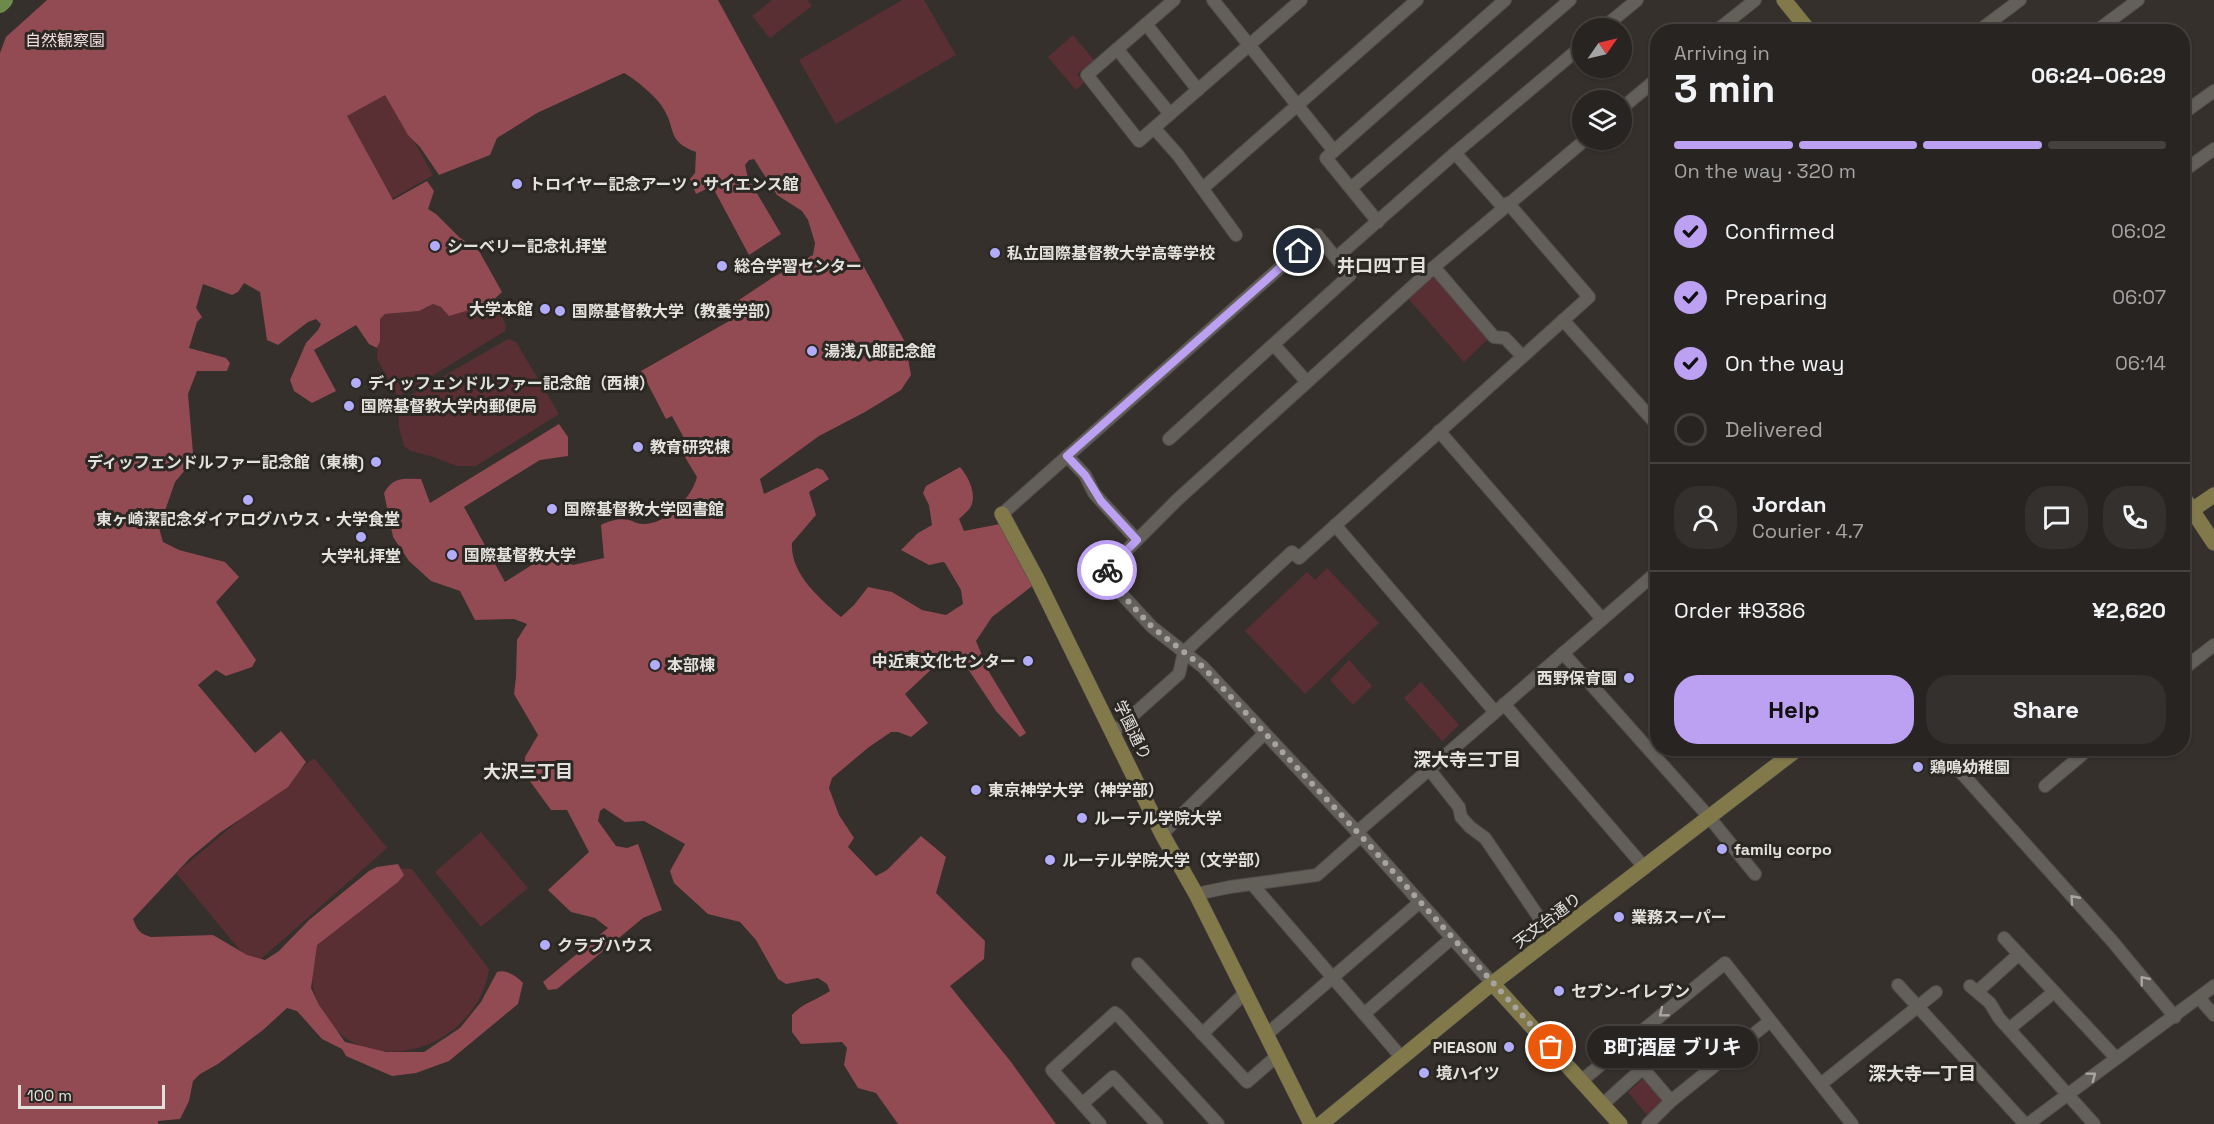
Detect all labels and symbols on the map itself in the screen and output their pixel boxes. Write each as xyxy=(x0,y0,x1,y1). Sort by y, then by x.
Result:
north arrow xyxy=(1572,18,1632,78)
park label: 自然観察園 xyxy=(25,30,105,51)
place label: トロイヤー記念アーツ・サイエンス館 xyxy=(529,174,799,195)
marker: トロイヤー記念アーツ・サイエンス館 xyxy=(510,177,524,191)
pin xyxy=(1273,225,1324,276)
place label: シーベリー記念礼拝堂 xyxy=(447,236,607,257)
marker: シーベリー記念礼拝堂 xyxy=(428,239,442,253)
place label: 私立国際基督教大学高等学校 xyxy=(1007,243,1215,264)
marker: 私立国際基督教大学高等学校 xyxy=(988,246,1002,260)
district label: 井口四丁目 xyxy=(1337,254,1427,277)
place label: 総合学習センター xyxy=(734,256,862,277)
marker: 総合学習センター xyxy=(715,259,729,273)
place label: 大学本館 xyxy=(469,299,533,320)
place label: 国際基督教大学（教養学部） xyxy=(572,301,780,322)
marker: 大学本館 xyxy=(538,302,552,316)
marker: 国際基督教大学（教養学部） xyxy=(553,304,567,318)
place label: 湯浅八郎記念館 xyxy=(824,341,936,362)
marker: 湯浅八郎記念館 xyxy=(805,344,819,358)
place label: ディッフェンドルファー記念館（西棟） xyxy=(368,373,655,394)
marker: ディッフェンドルファー記念館（西棟） xyxy=(349,376,363,390)
place label: 国際基督教大学内郵便局 xyxy=(361,396,537,417)
marker: 国際基督教大学内郵便局 xyxy=(342,399,356,413)
place label: 教育研究棟 xyxy=(650,437,730,458)
marker: 教育研究棟 xyxy=(631,440,645,454)
place label: ディッフェンドルファー記念館（東棟) xyxy=(87,452,364,473)
marker: ディッフェンドルファー記念館（東棟) xyxy=(369,455,383,469)
marker: 東ヶ崎潔記念ダイアログハウス・大学食堂 xyxy=(241,493,255,507)
place label: 国際基督教大学図書館 xyxy=(564,499,724,520)
marker: 国際基督教大学図書館 xyxy=(545,502,559,516)
place label: 東ヶ崎潔記念ダイアログハウス・大学食堂 xyxy=(96,509,400,530)
marker: 大学礼拝堂 xyxy=(354,530,368,544)
courier xyxy=(1077,540,1137,600)
place label: 国際基督教大学 xyxy=(464,545,576,566)
place label: 大学礼拝堂 xyxy=(321,546,401,567)
marker: 国際基督教大学 xyxy=(445,548,459,562)
place label: 中近東文化センター xyxy=(872,651,1016,672)
marker: 中近東文化センター xyxy=(1021,654,1035,668)
place label: 本部棟 xyxy=(667,655,715,676)
marker: 本部棟 xyxy=(648,658,662,672)
place label: 西野保育園 xyxy=(1537,668,1617,689)
marker: 西野保育園 xyxy=(1622,671,1636,685)
street label: 学園通り xyxy=(1109,697,1156,764)
district label: 深大寺三丁目 xyxy=(1413,748,1521,771)
place label: 鶏鳴幼稚園 xyxy=(1930,757,2010,778)
district label: 大沢三丁目 xyxy=(483,760,573,783)
marker: 鶏鳴幼稚園 xyxy=(1911,760,1925,774)
place label: 東京神学大学（神学部） xyxy=(988,780,1164,801)
marker: 東京神学大学（神学部） xyxy=(969,783,983,797)
place label: ルーテル学院大学 xyxy=(1094,808,1222,829)
marker: ルーテル学院大学 xyxy=(1075,811,1089,825)
place label: family corpo xyxy=(1734,839,1832,860)
marker: family corpo xyxy=(1715,842,1729,856)
place label: ルーテル学院大学（文学部） xyxy=(1062,850,1270,871)
marker: ルーテル学院大学（文学部） xyxy=(1043,853,1057,867)
street label: 天文台通り xyxy=(1509,888,1586,953)
one-way arrow xyxy=(2070,895,2081,906)
place label: 業務スーパー xyxy=(1631,907,1727,928)
marker: 業務スーパー xyxy=(1612,910,1626,924)
place label: クラブハウス xyxy=(557,935,653,956)
marker: クラブハウス xyxy=(538,938,552,952)
one-way arrow xyxy=(2140,975,2151,986)
place label: セブン-イレブン xyxy=(1571,981,1690,1002)
marker: セブン-イレブン xyxy=(1552,984,1566,998)
one-way arrow xyxy=(1659,1005,1670,1016)
pin xyxy=(1525,1021,1576,1072)
callout: B町酒屋 ブリキ xyxy=(1587,1026,1758,1068)
place label: PIEASON xyxy=(1433,1037,1497,1058)
marker: PIEASON xyxy=(1502,1040,1516,1054)
district label: 深大寺一丁目 xyxy=(1868,1062,1976,1085)
place label: 境ハイツ xyxy=(1436,1063,1500,1084)
marker: 境ハイツ xyxy=(1417,1066,1431,1080)
one-way arrow xyxy=(2085,1073,2096,1084)
scale bar xyxy=(18,1082,165,1110)

